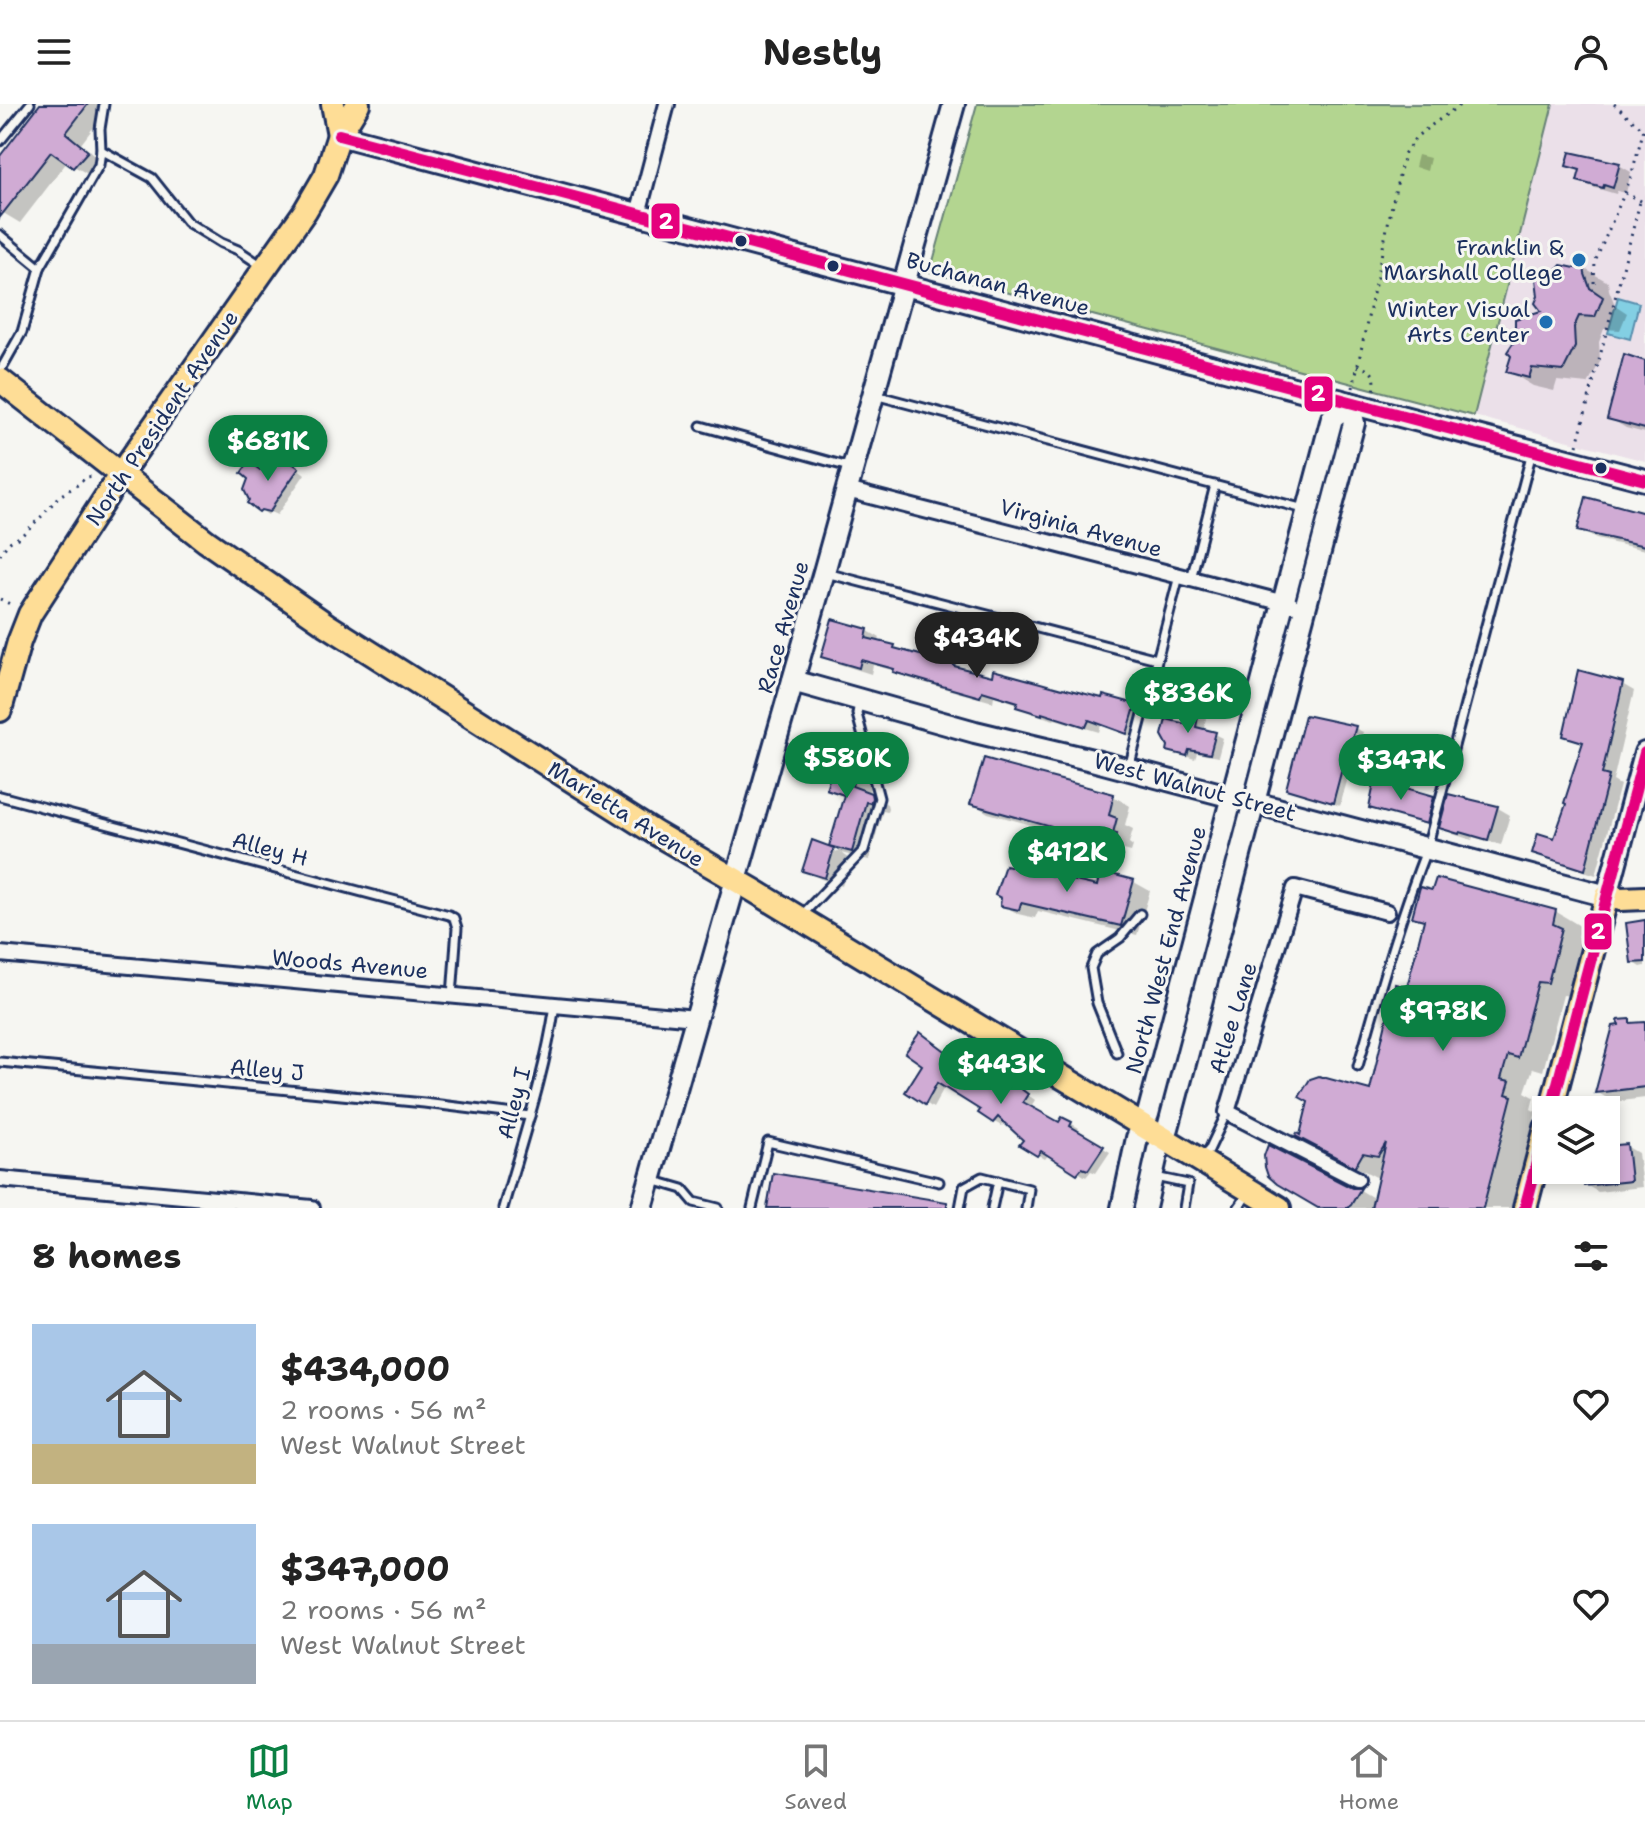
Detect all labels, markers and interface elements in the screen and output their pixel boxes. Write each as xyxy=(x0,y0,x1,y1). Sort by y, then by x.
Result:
text: Nestly xyxy=(763,28,882,77)
icon: menu xyxy=(32,30,76,74)
icon: person xyxy=(1569,30,1613,74)
line badge: 2 xyxy=(650,202,681,240)
text: 2 xyxy=(658,207,674,236)
unlabelled marker xyxy=(733,233,749,249)
place label: Franklin & Marshall College xyxy=(1383,233,1564,287)
street label: Buchanan Avenue xyxy=(903,246,1093,322)
marker: Franklin & Marshall College xyxy=(1570,251,1588,269)
unlabelled marker xyxy=(825,258,841,274)
place label: Winter Visual Arts Center xyxy=(1387,295,1530,349)
street label: North President Avenue xyxy=(79,305,245,531)
marker: Winter Visual Arts Center xyxy=(1537,313,1555,331)
line badge: 2 xyxy=(1303,375,1334,413)
text: 2 xyxy=(1310,379,1326,408)
pin: $681K xyxy=(212,415,324,483)
text: $681K xyxy=(226,423,310,458)
unlabelled marker xyxy=(1593,460,1609,476)
street label: Virginia Avenue xyxy=(997,492,1165,564)
street label: Race Avenue xyxy=(750,557,816,697)
pin: $434K xyxy=(921,612,1033,680)
text: $434K xyxy=(933,620,1021,655)
pin: $836K xyxy=(1132,667,1244,735)
text: $836K xyxy=(1143,675,1233,710)
pin: $580K xyxy=(791,732,903,800)
pin: $347K xyxy=(1345,734,1457,802)
text: $580K xyxy=(803,740,891,775)
text: $347K xyxy=(1357,742,1445,777)
street label: West Walnut Street xyxy=(1091,746,1299,828)
street label: Marietta Avenue xyxy=(542,754,710,874)
street label: North West End Avenue xyxy=(1119,823,1213,1077)
street label: Alley H xyxy=(229,825,311,873)
pin: $412K xyxy=(1011,826,1123,894)
text: $412K xyxy=(1026,834,1108,869)
line badge: 2 xyxy=(1583,912,1613,951)
text: 2 xyxy=(1590,917,1606,946)
street label: Woods Avenue xyxy=(271,943,429,985)
street label: Atlee Lane xyxy=(1202,959,1264,1077)
pin: $978K xyxy=(1387,985,1499,1053)
text: $978K xyxy=(1399,993,1487,1028)
pin: $443K xyxy=(945,1038,1057,1106)
text: $443K xyxy=(957,1046,1045,1081)
street label: Alley J xyxy=(229,1052,305,1088)
street label: Alley I xyxy=(490,1064,538,1142)
map controls xyxy=(1532,1096,1620,1184)
button: layers xyxy=(1532,1096,1620,1184)
text: 8 homes xyxy=(32,1233,181,1279)
icon: filters xyxy=(1569,1234,1613,1278)
text: $434,000 xyxy=(280,1346,450,1392)
icon: home xyxy=(96,1356,192,1452)
icon: heart xyxy=(1569,1382,1613,1426)
text: 2 rooms · 56 m² xyxy=(280,1392,487,1427)
text: West Walnut Street xyxy=(280,1427,526,1462)
text: $347,000 xyxy=(280,1546,450,1592)
icon: home xyxy=(96,1556,192,1652)
icon: heart xyxy=(1569,1582,1613,1626)
text: 2 rooms · 56 m² xyxy=(280,1592,487,1627)
text: West Walnut Street xyxy=(280,1627,526,1662)
tab: Map xyxy=(246,1739,293,1816)
tab: Saved xyxy=(785,1739,847,1816)
tab: Home xyxy=(1339,1739,1399,1816)

